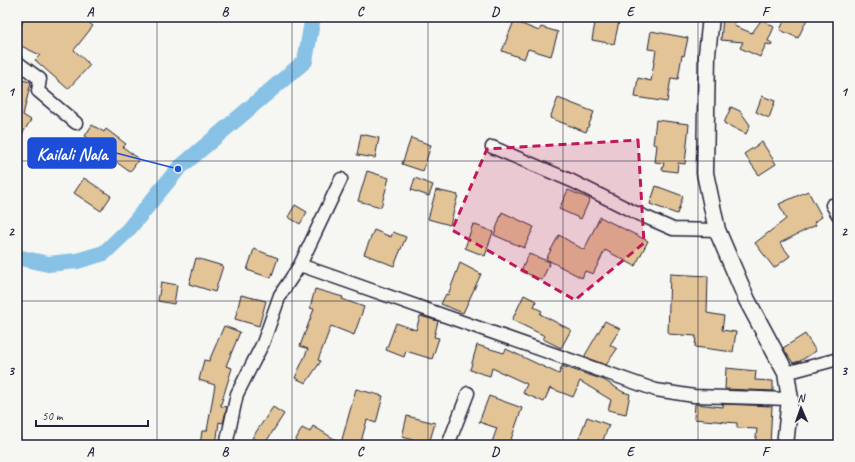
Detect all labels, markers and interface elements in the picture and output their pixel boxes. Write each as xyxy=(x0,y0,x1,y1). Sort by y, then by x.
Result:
text: A xyxy=(87,4,95,20)
text: B xyxy=(222,4,230,20)
text: C xyxy=(357,4,365,20)
text: D xyxy=(491,4,500,20)
text: E xyxy=(627,4,636,20)
text: F xyxy=(762,4,771,20)
text: 1 xyxy=(8,84,16,100)
text: 1 xyxy=(841,84,849,100)
callout: Kailali Nala xyxy=(28,138,116,168)
text: Kailali Nala xyxy=(36,143,109,165)
text: 2 xyxy=(8,224,15,240)
text: 2 xyxy=(841,224,848,240)
text: 3 xyxy=(8,363,15,379)
text: 3 xyxy=(841,363,848,379)
north arrow xyxy=(781,388,821,428)
text: N xyxy=(797,391,806,405)
scale bar xyxy=(36,402,148,428)
text: 50 m xyxy=(42,408,64,424)
text: A xyxy=(87,444,95,460)
text: B xyxy=(222,444,230,460)
text: C xyxy=(357,444,365,460)
text: D xyxy=(491,444,500,460)
text: E xyxy=(627,444,636,460)
text: F xyxy=(762,444,771,460)

